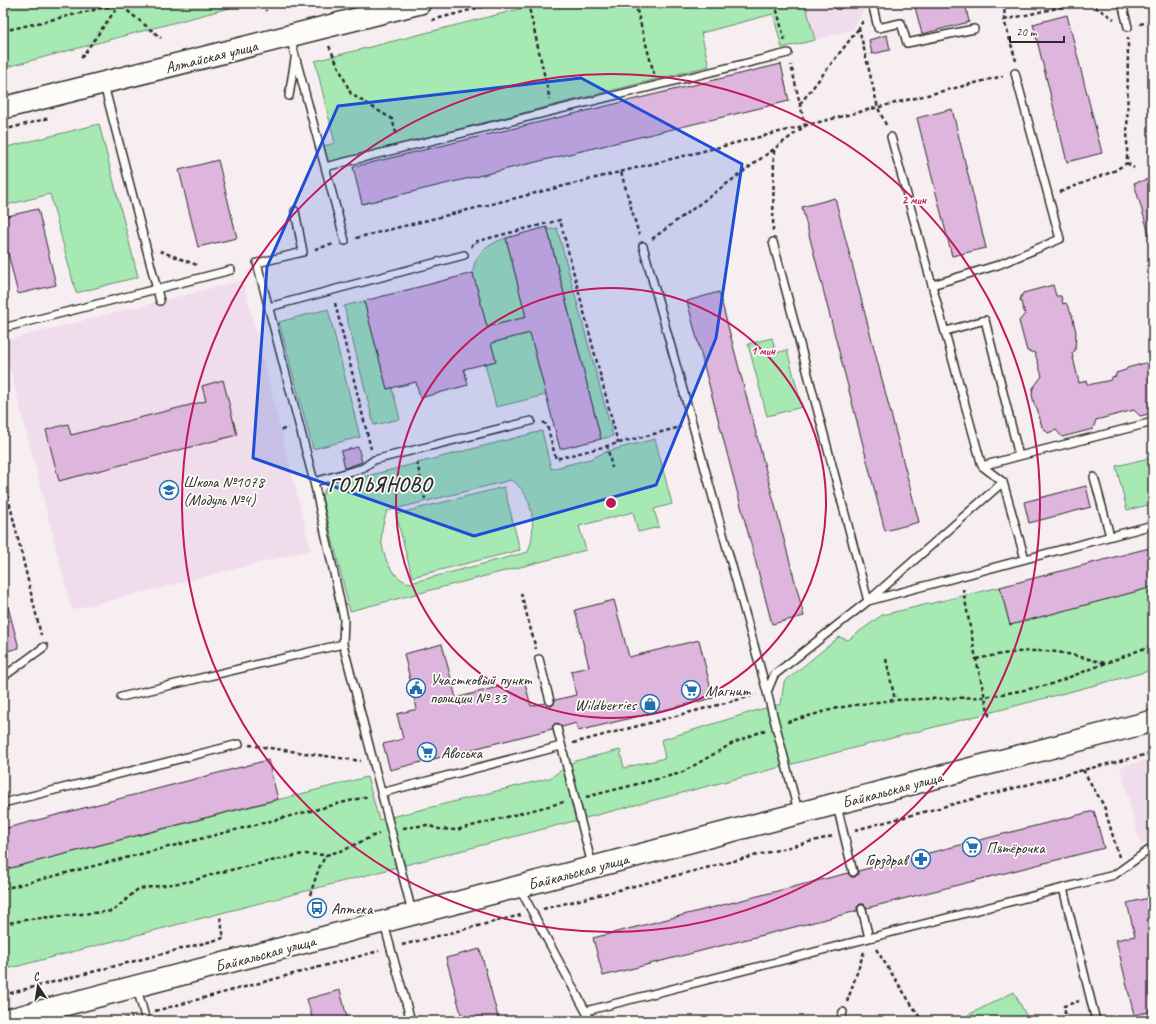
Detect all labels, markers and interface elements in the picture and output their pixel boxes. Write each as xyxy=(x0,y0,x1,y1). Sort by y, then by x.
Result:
scale bar xyxy=(1010,18,1064,44)
text: 20 m xyxy=(1016,24,1038,40)
street label: Алтайская улица xyxy=(163,36,261,78)
text: 2 мин xyxy=(902,192,927,208)
text: 1 мин xyxy=(751,343,776,359)
place label: Школа №1078 (Модуль №4) xyxy=(183,472,266,510)
district label: ГОЛЬЯНОВО xyxy=(328,472,434,497)
school or university icon: Школа №1078 (Модуль №4) xyxy=(158,479,180,501)
centre of rings xyxy=(604,496,618,510)
place label: Участковый пункт полиции № 33 xyxy=(430,670,533,708)
public building icon: Участковый пункт полиции № 33 xyxy=(405,677,427,699)
supermarket icon: Магнит xyxy=(680,679,702,701)
place label: Магнит xyxy=(705,681,752,701)
shop icon: Wildberries xyxy=(639,693,661,715)
place label: Wildberries xyxy=(575,695,638,715)
supermarket icon: Авоська xyxy=(416,741,438,763)
place label: Авоська xyxy=(441,743,483,763)
street label: Байкальская улица xyxy=(840,767,946,813)
supermarket icon: Пятёрочка xyxy=(961,836,983,858)
place label: Пятёрочка xyxy=(986,838,1046,858)
pharmacy icon: Горздрав xyxy=(910,848,932,870)
street label: Байкальская улица xyxy=(526,849,632,895)
place label: Горздрав xyxy=(865,850,910,870)
bus stop icon: Аптека xyxy=(306,897,328,919)
place label: Аптека xyxy=(331,899,374,919)
street label: Байкальская улица xyxy=(213,931,319,977)
north arrow xyxy=(18,966,58,1006)
text: С xyxy=(32,968,42,984)

